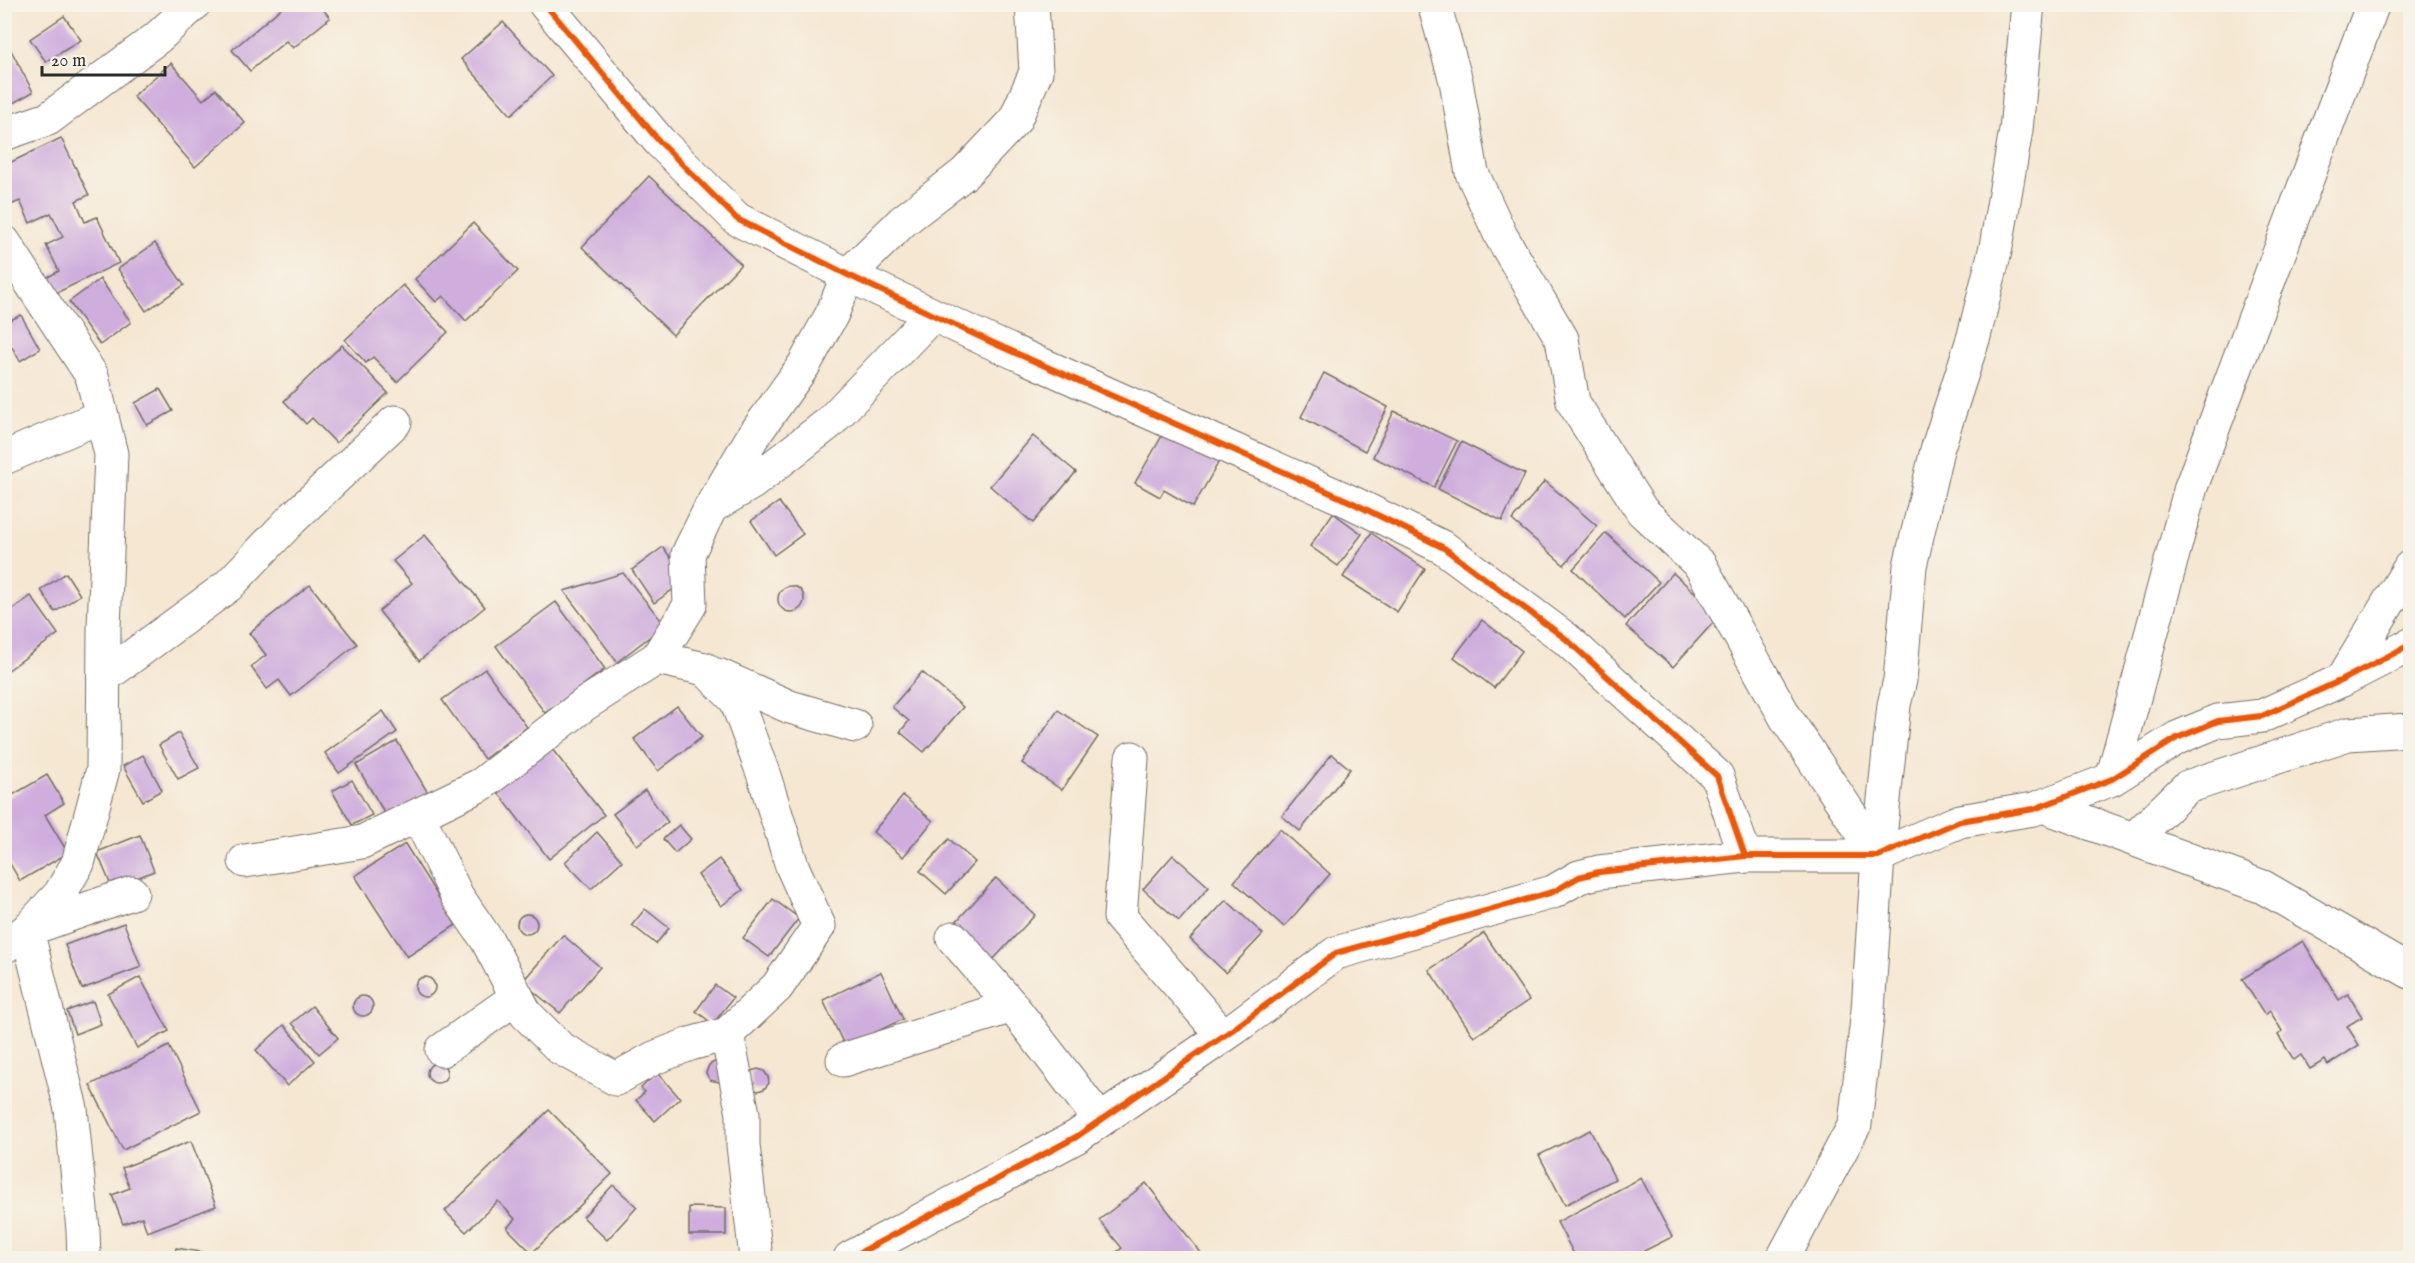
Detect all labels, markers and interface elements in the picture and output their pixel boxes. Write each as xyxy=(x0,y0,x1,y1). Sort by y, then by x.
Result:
scale bar xyxy=(42,39,165,77)
text: 20 m xyxy=(51,50,86,73)

